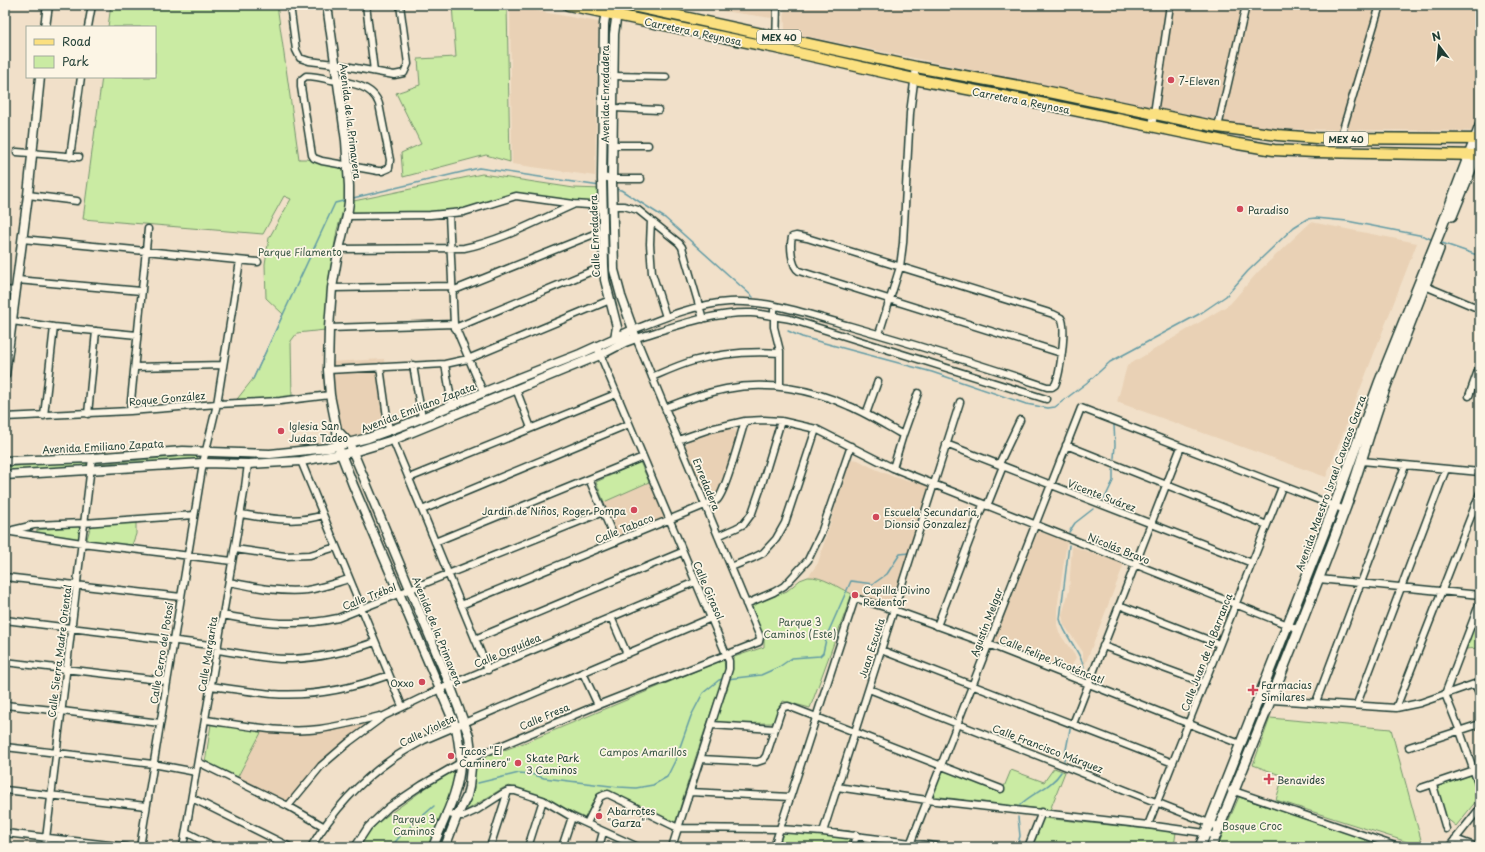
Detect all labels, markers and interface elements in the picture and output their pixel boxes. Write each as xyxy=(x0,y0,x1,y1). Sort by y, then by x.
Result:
street label: Carretera a Reynosa xyxy=(643,13,744,50)
legend xyxy=(26,26,156,78)
north arrow xyxy=(1419,26,1459,66)
text: N xyxy=(1430,26,1443,45)
road number: MEX 40 xyxy=(757,30,801,44)
text: Road xyxy=(62,32,91,50)
street label: Avenida Enredadera xyxy=(597,44,612,143)
text: Park xyxy=(62,52,89,70)
street label: Avenida de la Primavera xyxy=(336,62,366,181)
place label: 7-Eleven xyxy=(1179,73,1220,88)
marker: 7-Eleven xyxy=(1166,75,1176,85)
street label: Carretera a Reynosa xyxy=(971,83,1072,118)
road number: MEX 40 xyxy=(1324,132,1368,146)
street label: Calle Enredadera xyxy=(585,194,603,278)
place label: Paradiso xyxy=(1248,202,1289,217)
marker: Paradiso xyxy=(1235,204,1245,214)
park label: Parque Filamento xyxy=(258,244,342,259)
street label: Avenida Emiliano Zapata xyxy=(359,378,478,436)
street label: Roque González xyxy=(128,387,206,409)
street label: Avenida Maestro Israel Cavazos Garza xyxy=(1291,392,1369,573)
place label: Iglesia San Judas Tadeo xyxy=(289,418,348,445)
marker: Iglesia San Judas Tadeo xyxy=(276,426,286,436)
street label: Avenida Emiliano Zapata xyxy=(42,435,165,457)
street label: Enredadera xyxy=(690,455,725,513)
street label: Vicente Suárez xyxy=(1066,475,1138,515)
place label: Jardin de Niños, Roger Pompa xyxy=(482,503,627,518)
place label: Escuela Secundaria, Dionsio Gonzalez xyxy=(884,504,979,531)
marker: Jardin de Niños, Roger Pompa xyxy=(629,505,639,515)
street label: Calle Tabaco xyxy=(592,509,656,547)
marker: Escuela Secundaria, Dionsio Gonzalez xyxy=(871,512,881,522)
street label: Nicolás Bravo xyxy=(1086,529,1153,567)
street label: Calle Girasol xyxy=(690,559,728,622)
street label: Avenida de la Primavera xyxy=(409,574,467,689)
street label: Calle Trébol xyxy=(340,579,398,613)
place label: Capilla Divino Redentor xyxy=(863,582,930,609)
street label: Calle Sierra Madre Oriental xyxy=(43,583,75,718)
street label: Agustín Melgar xyxy=(966,585,1006,658)
marker: Capilla Divino Redentor xyxy=(850,590,860,600)
street label: Calle Juan de la Barranca xyxy=(1177,590,1236,713)
street label: Calle Cerro del Potosí xyxy=(146,600,177,705)
street label: Calle Margarita xyxy=(194,614,220,693)
park label: Parque 3 Caminos (Este) xyxy=(764,614,837,641)
street label: Juan Escutia xyxy=(854,615,888,680)
street label: Calle Orquídea xyxy=(471,629,543,671)
street label: Calle Felipe Xicoténcatl xyxy=(997,631,1107,687)
place label: Oxxo xyxy=(390,675,414,690)
marker: Oxxo xyxy=(417,677,427,687)
place label: Farmacias Similares xyxy=(1261,677,1312,704)
marker: Farmacias Similares xyxy=(1248,685,1258,695)
street label: Calle Fresa xyxy=(517,698,572,733)
street label: Calle Violeta xyxy=(396,710,458,750)
street label: Calle Francisco Márquez xyxy=(990,720,1106,776)
place label: Tacos "El Caminero" xyxy=(459,743,510,770)
park label: Campos Amarillos xyxy=(599,744,687,759)
place label: Skate Park 3 Caminos xyxy=(526,750,579,777)
marker: Tacos "El Caminero" xyxy=(446,751,456,761)
marker: Skate Park 3 Caminos xyxy=(513,758,523,768)
place label: Benavides xyxy=(1277,772,1325,787)
marker: Benavides xyxy=(1264,774,1274,784)
place label: Abarrotes "Garza" xyxy=(607,803,656,830)
park label: Parque 3 Caminos xyxy=(393,811,435,838)
marker: Abarrotes "Garza" xyxy=(594,811,604,821)
park label: Bosque Croc xyxy=(1222,818,1282,833)

